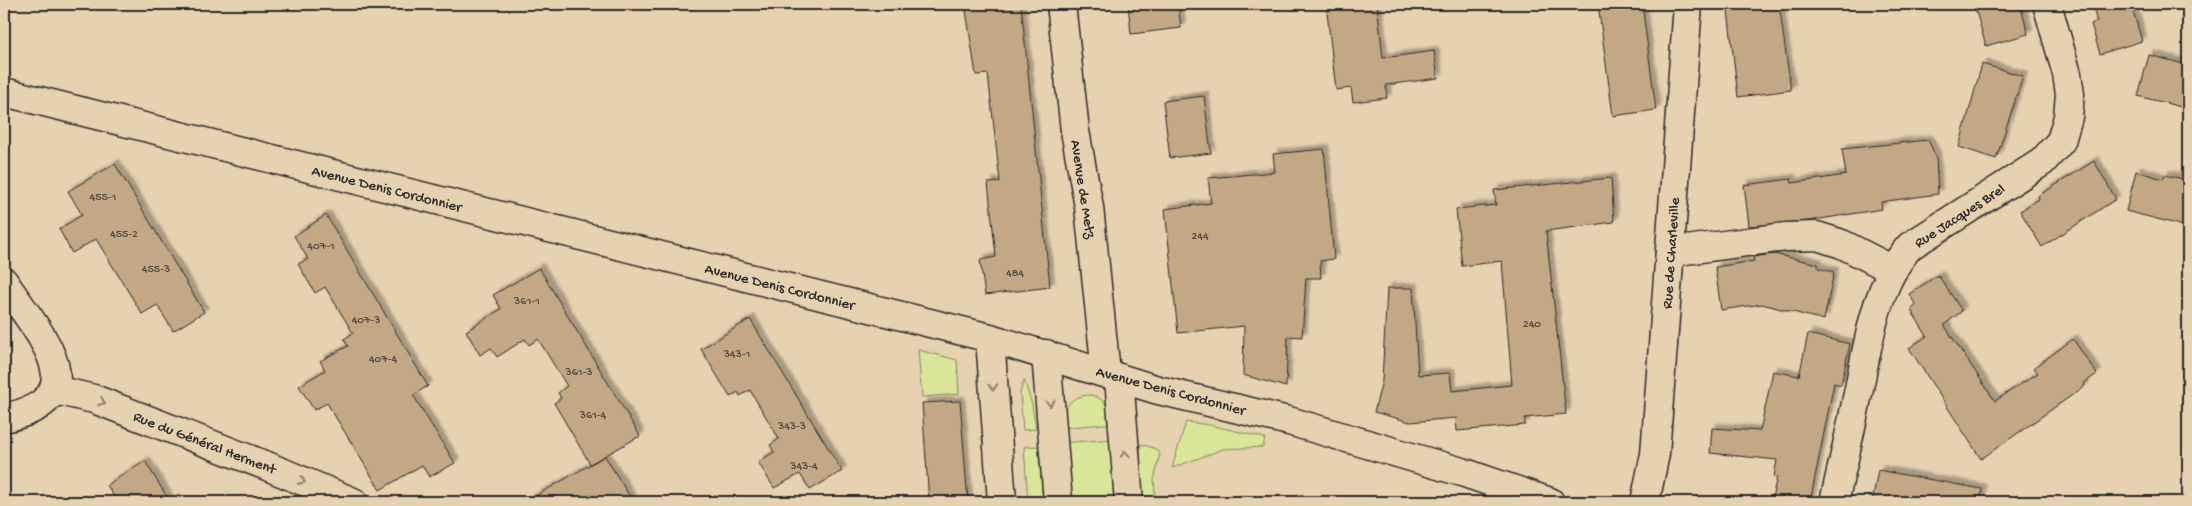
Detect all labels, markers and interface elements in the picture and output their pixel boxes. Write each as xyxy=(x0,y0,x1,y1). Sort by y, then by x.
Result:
street label: Avenue de Metz xyxy=(1065,139,1099,240)
street label: Avenue Denis Cordonnier xyxy=(310,163,465,218)
street label: Rue Jacques Brel xyxy=(1911,181,2009,253)
house number: 455-1 xyxy=(90,191,117,205)
street label: Rue de Charleville xyxy=(1659,197,1685,309)
house number: 455-2 xyxy=(110,228,138,242)
house number: 244 xyxy=(1191,230,1209,244)
house number: 407-1 xyxy=(307,240,335,254)
street label: Avenue Denis Cordonnier xyxy=(703,261,858,316)
house number: 455-3 xyxy=(142,263,170,277)
house number: 484 xyxy=(1006,267,1024,281)
house number: 361-1 xyxy=(513,295,540,309)
house number: 407-3 xyxy=(352,314,380,328)
house number: 240 xyxy=(1523,318,1541,332)
house number: 343-1 xyxy=(723,348,751,362)
house number: 407-4 xyxy=(369,353,397,367)
street label: Avenue Denis Cordonnier xyxy=(1094,363,1249,421)
house number: 361-3 xyxy=(564,366,593,380)
one-way arrow xyxy=(988,383,999,391)
one-way arrow xyxy=(98,396,106,406)
one-way arrow xyxy=(1044,399,1055,407)
street label: Rue du Général Herment xyxy=(130,408,280,480)
house number: 361-4 xyxy=(579,409,607,423)
house number: 343-3 xyxy=(777,420,806,434)
one-way arrow xyxy=(1120,449,1131,457)
house number: 343-4 xyxy=(789,460,818,474)
one-way arrow xyxy=(297,475,306,485)

